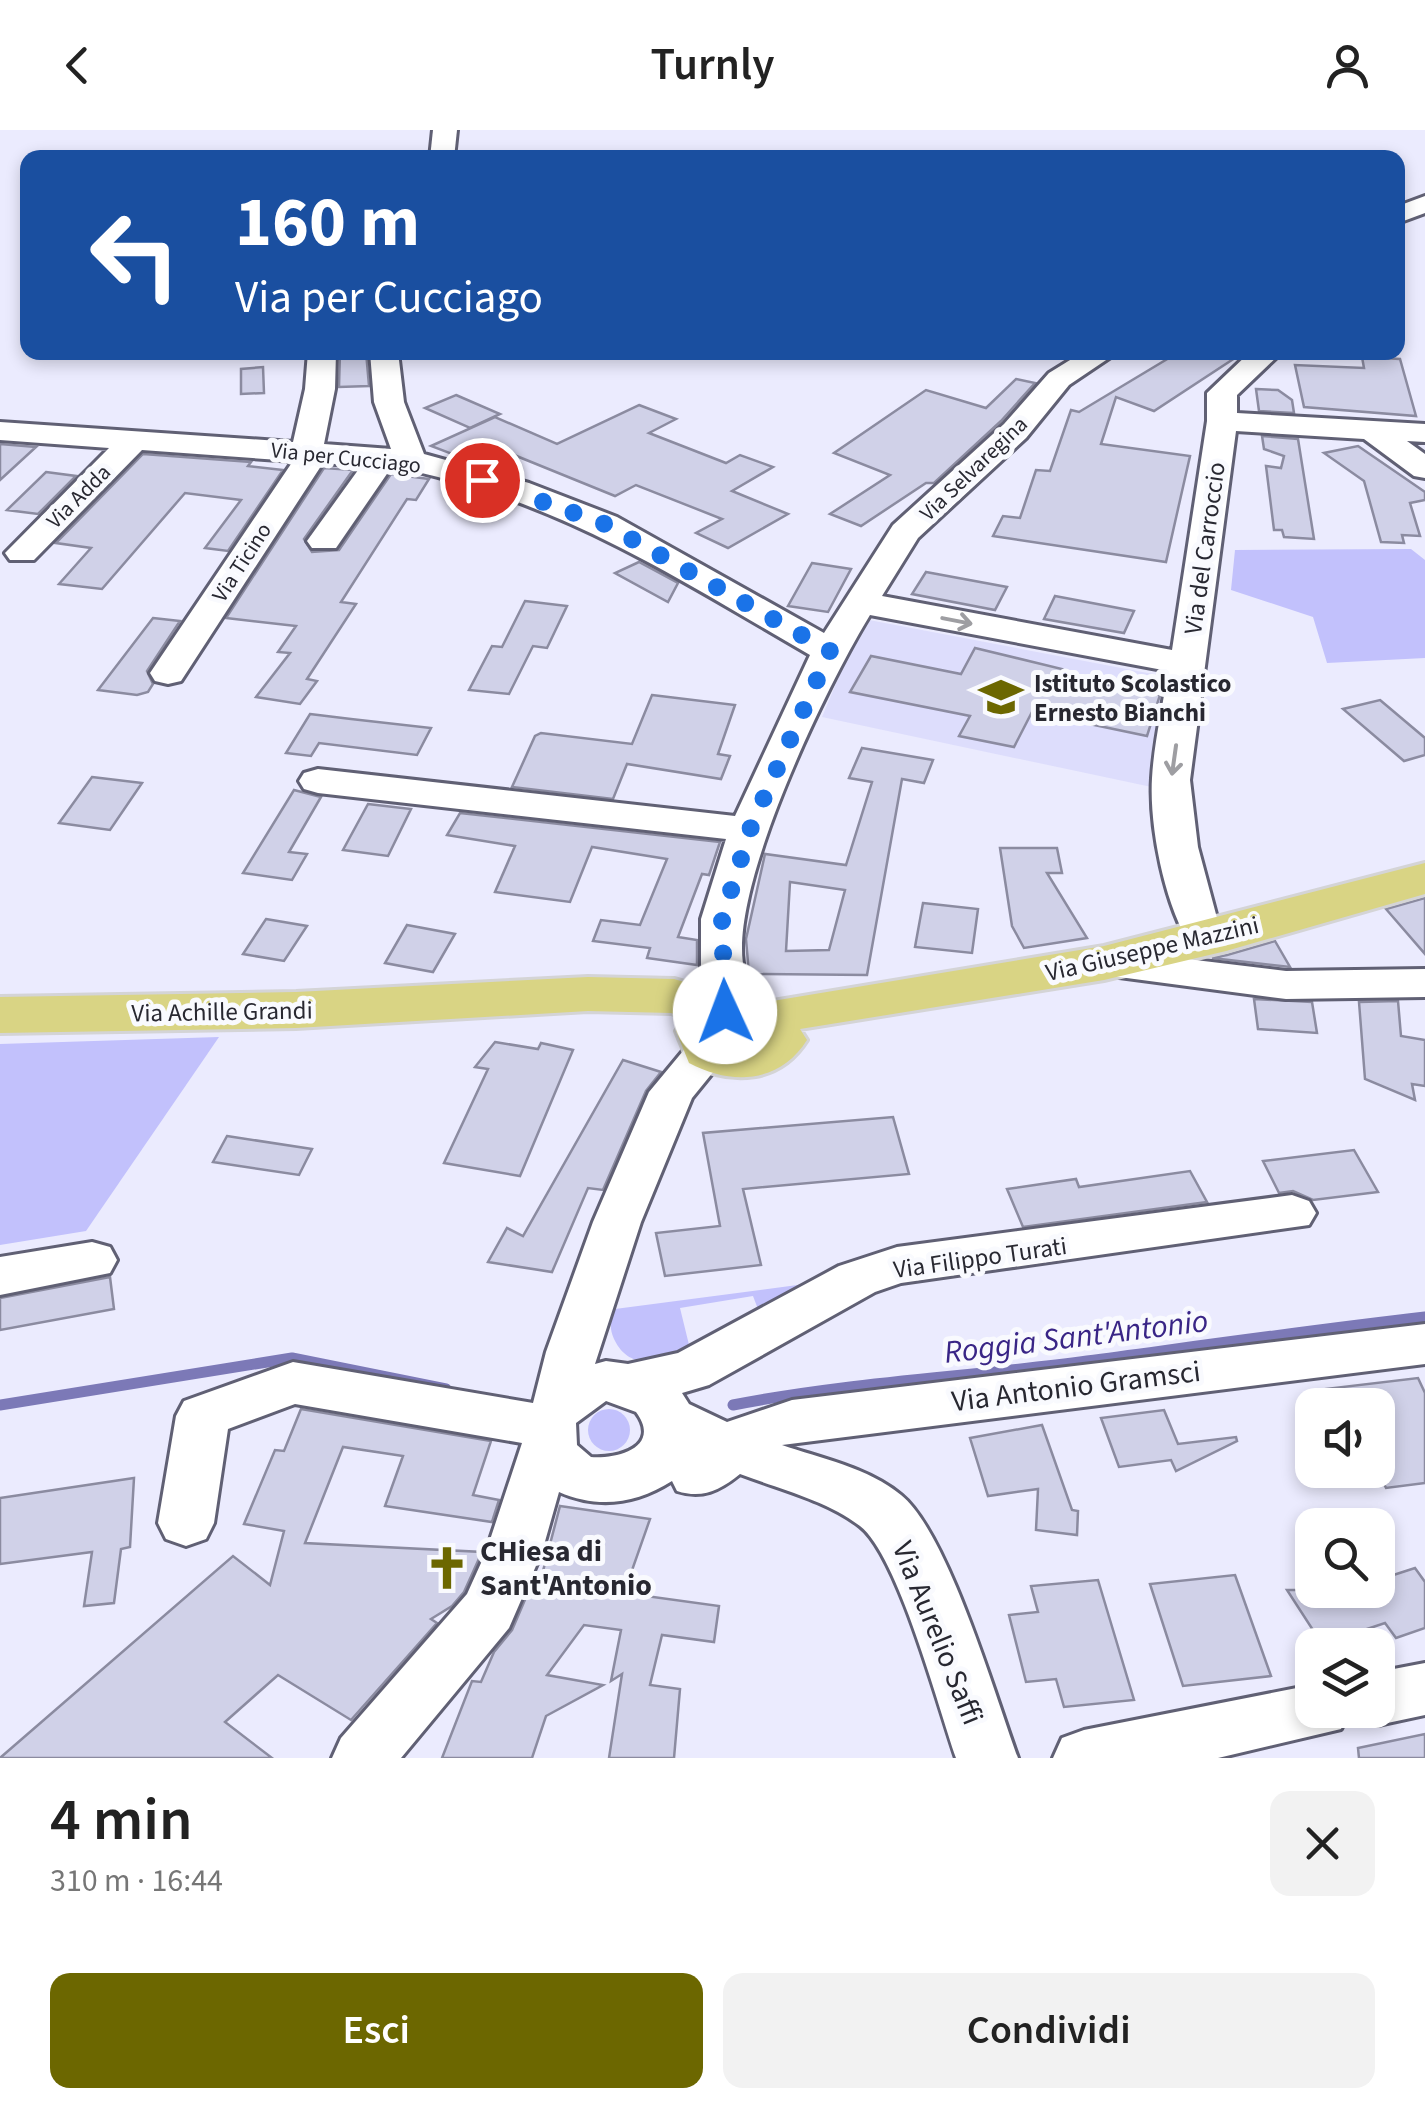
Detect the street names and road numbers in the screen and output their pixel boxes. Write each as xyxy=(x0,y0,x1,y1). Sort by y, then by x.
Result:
street label: Via Selvaregina xyxy=(913,409,1035,529)
street label: Via per Cucciago xyxy=(269,434,422,482)
street label: Via Adda xyxy=(39,457,118,536)
street label: Via del Carroccio xyxy=(1175,460,1235,637)
street label: Via Ticino xyxy=(204,517,279,609)
street label: Via Giuseppe Mazzini xyxy=(1042,907,1262,991)
street label: Via Achille Grandi xyxy=(131,992,313,1032)
street label: Via Filippo Turati xyxy=(891,1228,1069,1288)
street label: Via Antonio Gramsci xyxy=(949,1350,1203,1423)
street label: Via Aurelio Saffi xyxy=(881,1535,994,1731)

